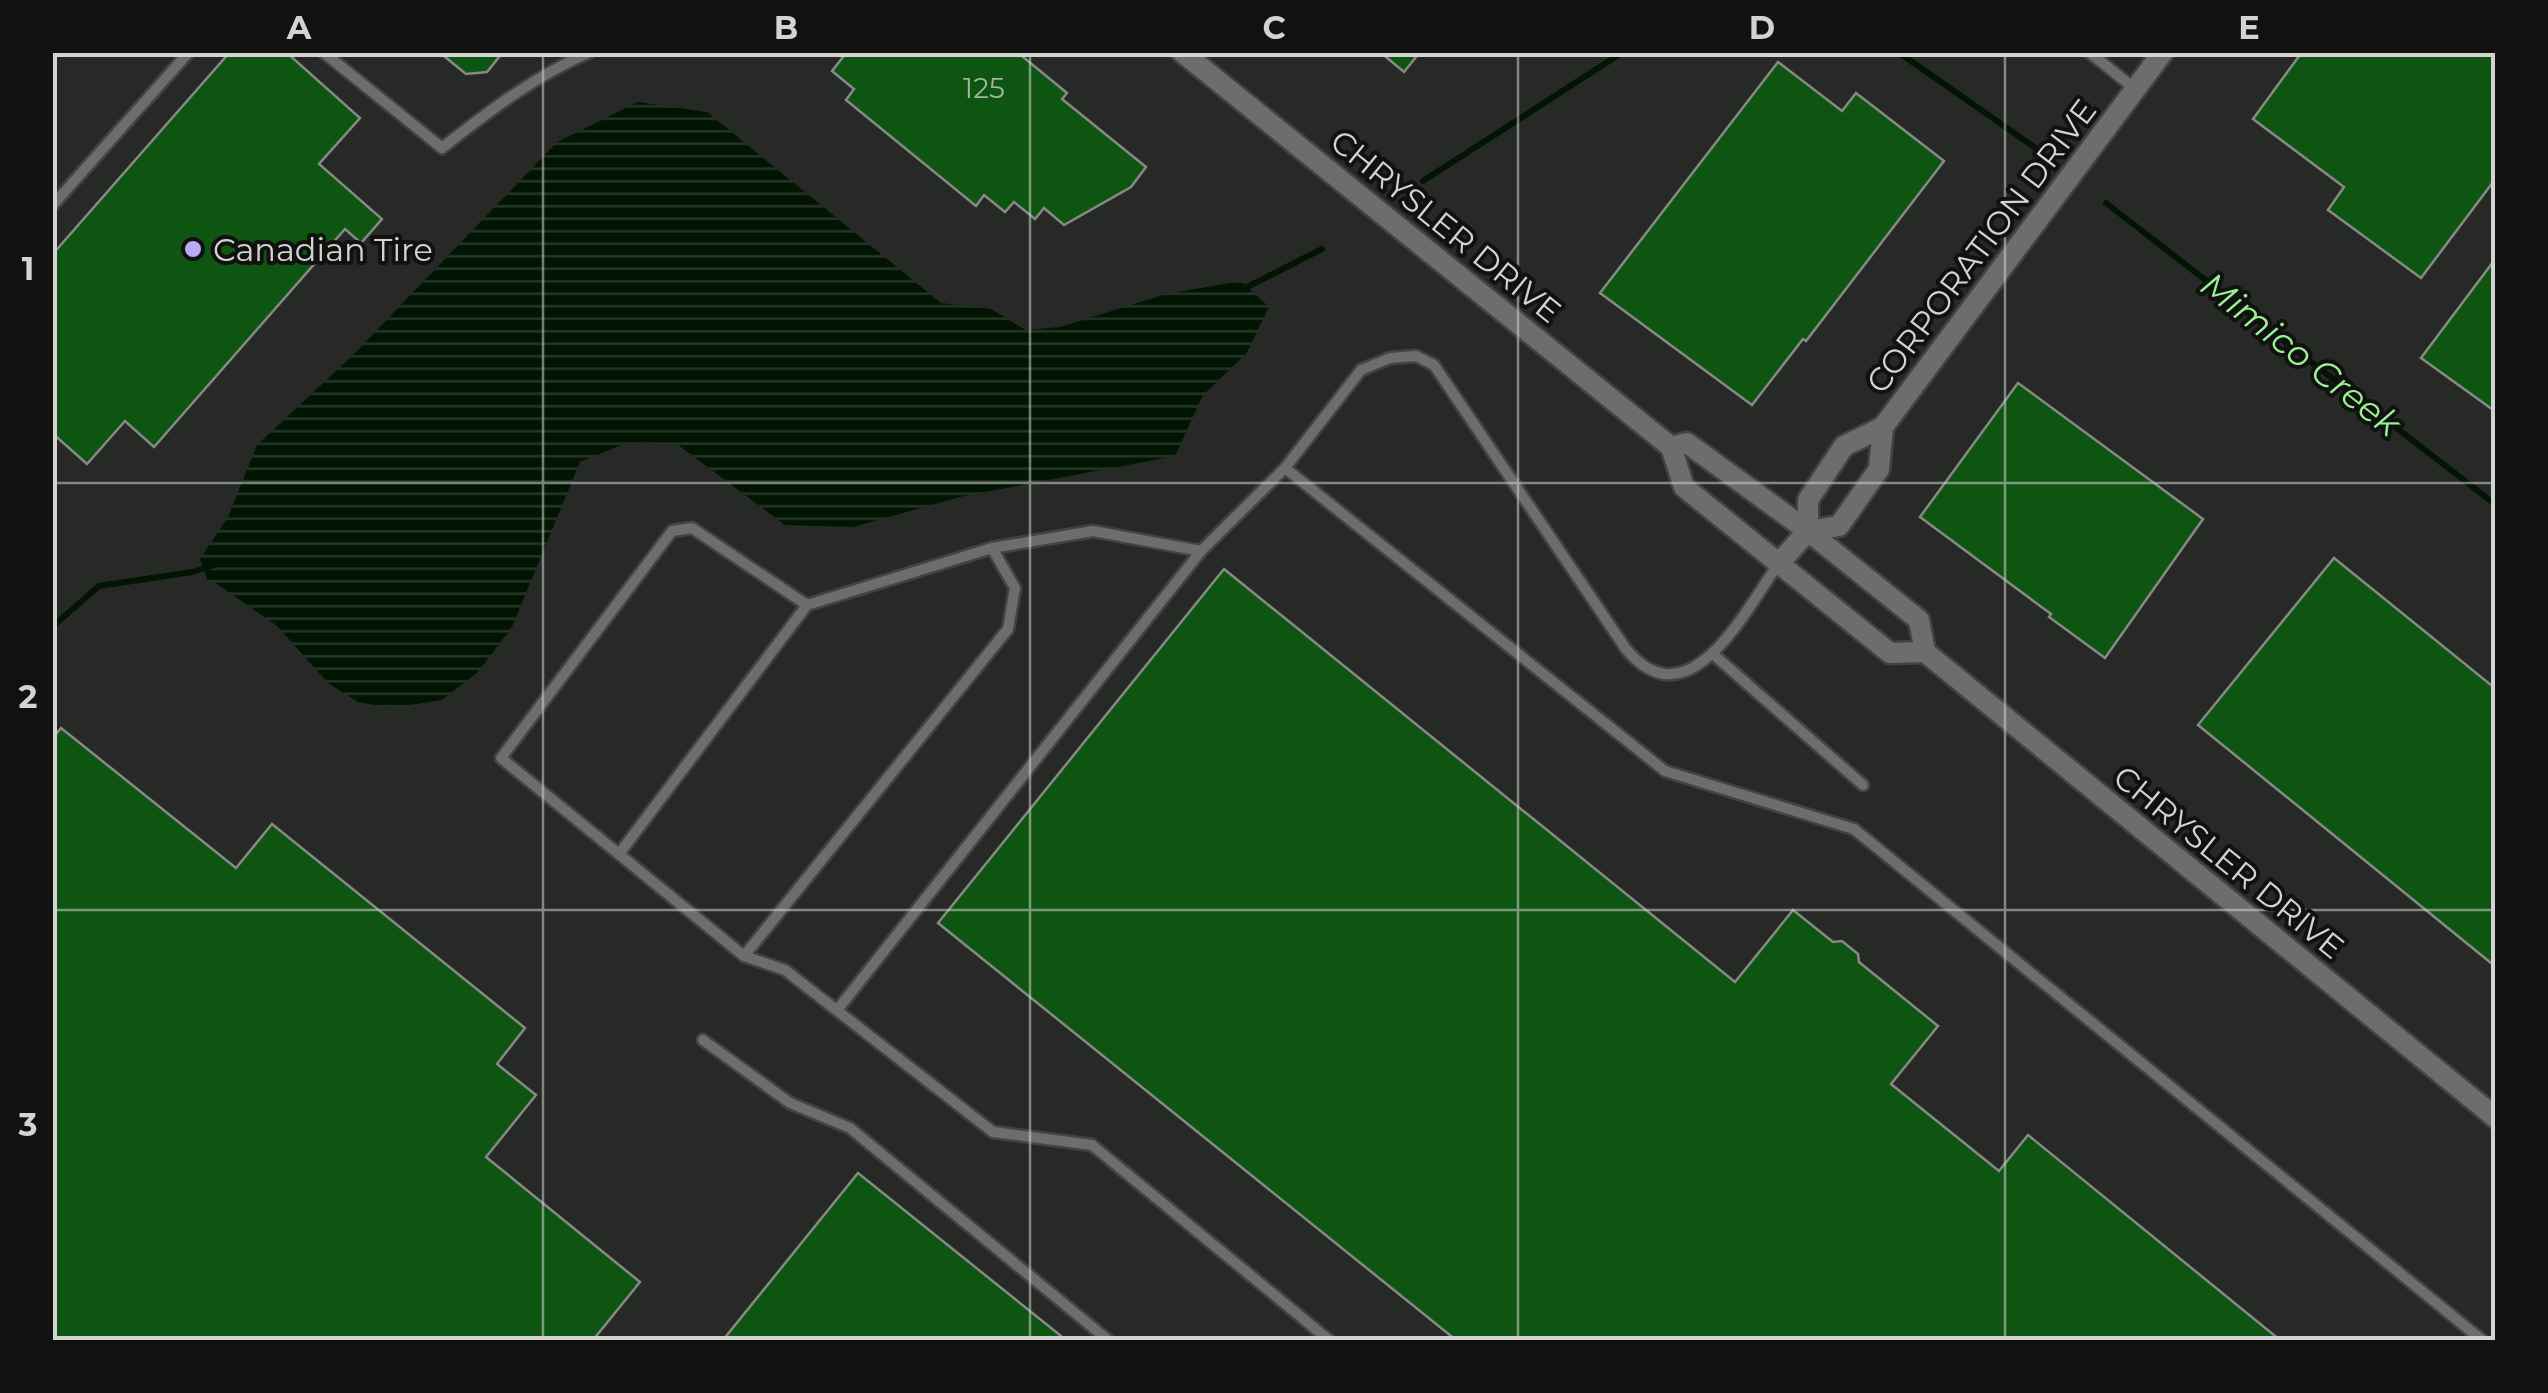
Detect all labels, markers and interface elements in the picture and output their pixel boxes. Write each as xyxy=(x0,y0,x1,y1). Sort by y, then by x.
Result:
text: A xyxy=(286,8,312,47)
text: B xyxy=(774,8,798,47)
text: C xyxy=(1262,8,1286,47)
text: D xyxy=(1749,8,1775,47)
text: E xyxy=(2238,8,2260,47)
house number: 125 xyxy=(963,71,1005,105)
street label: CORPORATION DRIVE xyxy=(1858,91,2104,401)
street label: CHRYSLER DRIVE xyxy=(1323,121,1569,331)
place label: Canadian Tire xyxy=(213,230,433,269)
marker: Canadian Tire xyxy=(182,238,204,260)
text: 1 xyxy=(22,249,34,288)
water label: Mimico Creek xyxy=(2193,263,2411,447)
text: 2 xyxy=(19,677,37,716)
street label: CHRYSLER DRIVE xyxy=(2106,757,2352,967)
text: 3 xyxy=(18,1105,37,1144)

